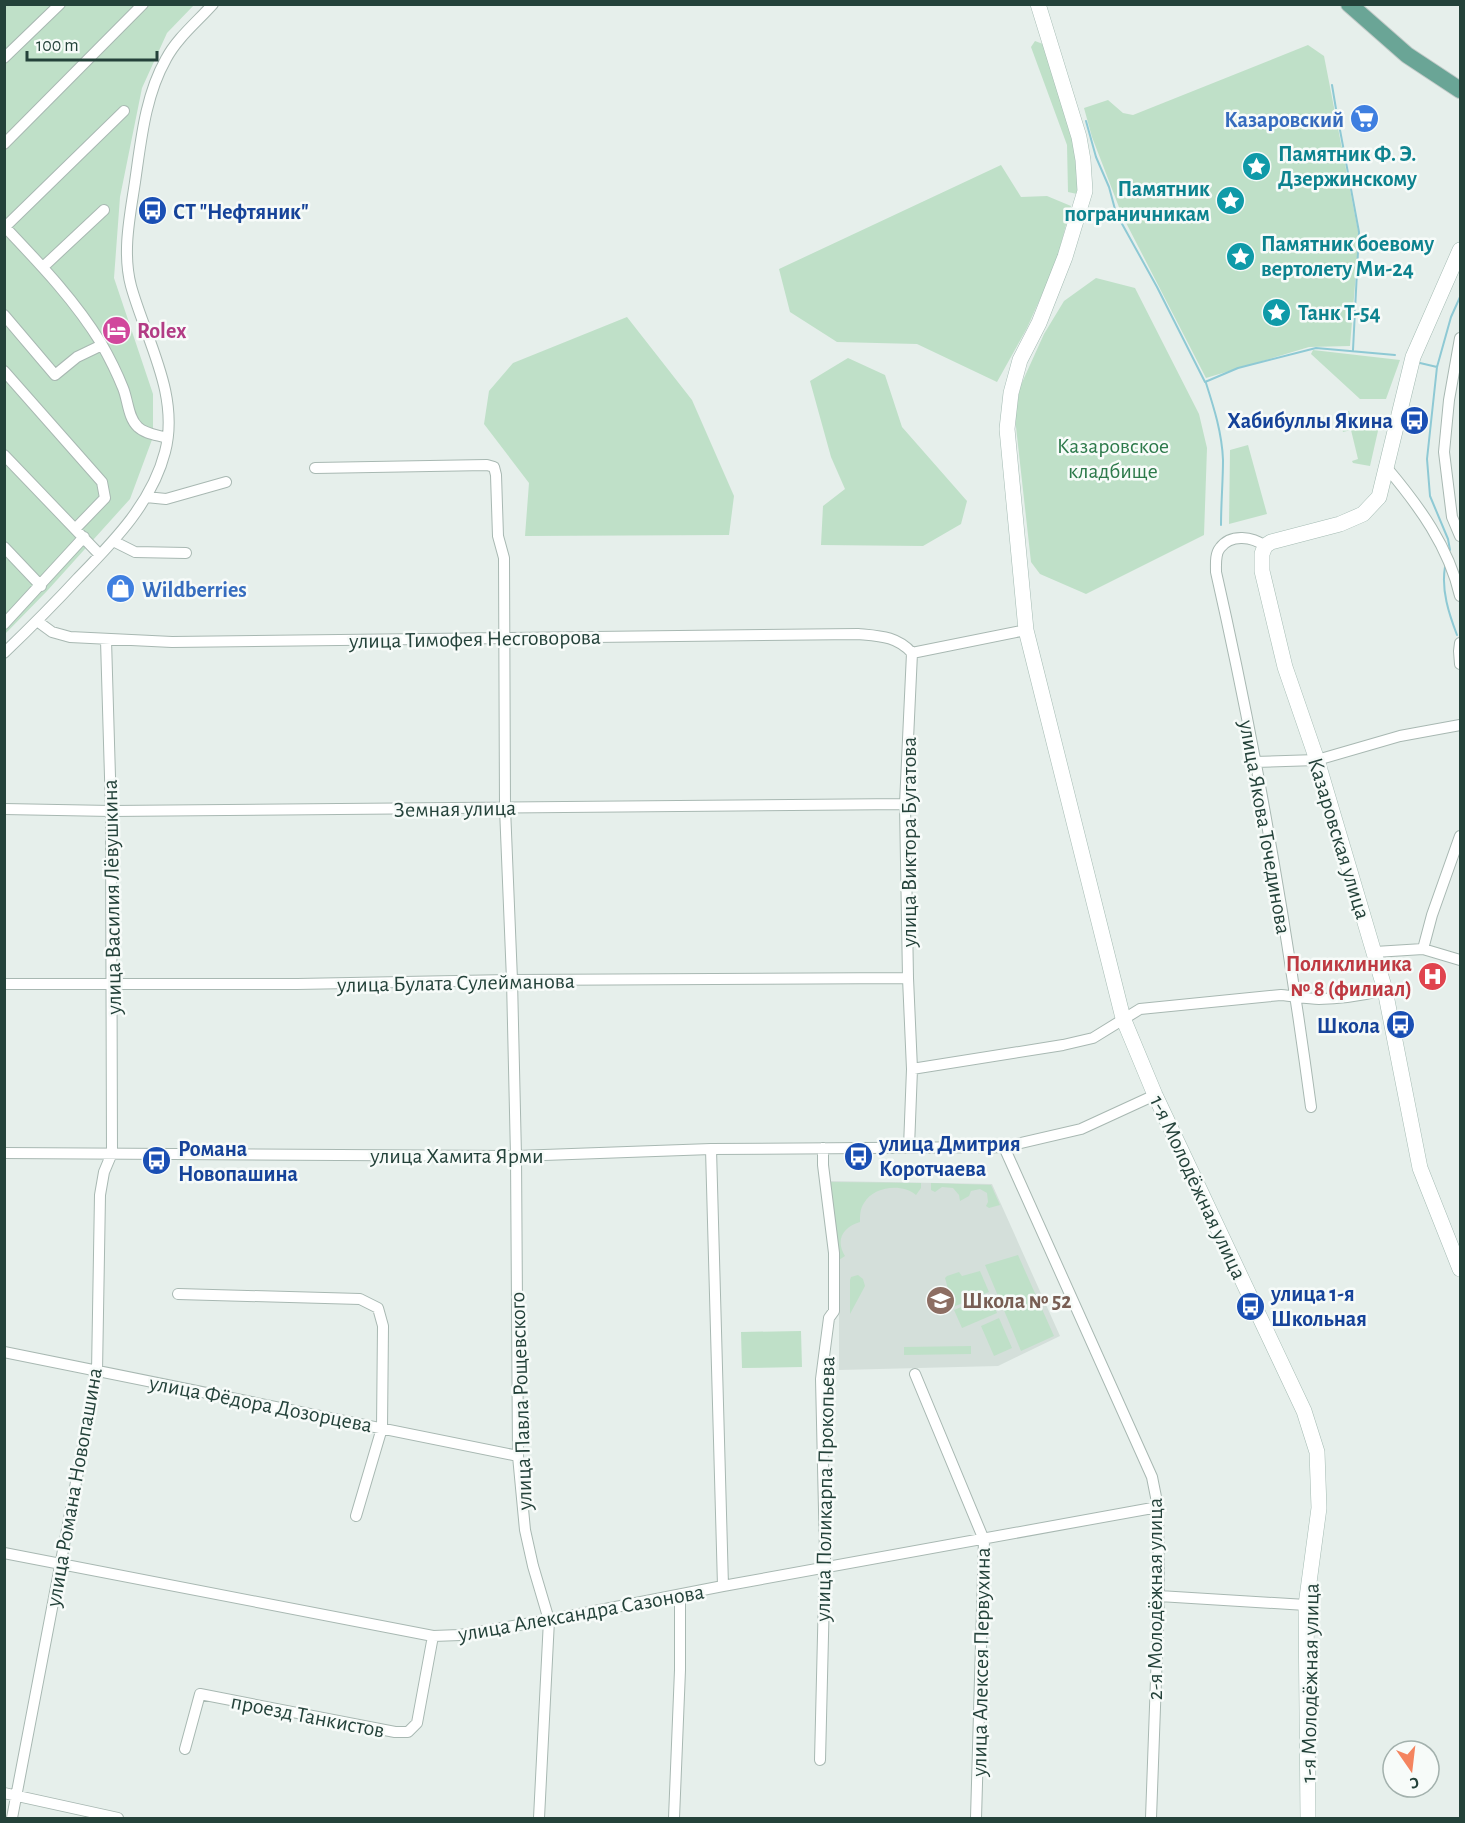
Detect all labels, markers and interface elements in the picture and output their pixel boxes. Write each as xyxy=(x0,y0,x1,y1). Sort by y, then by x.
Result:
scale bar xyxy=(27,24,158,62)
text: 100 m xyxy=(36,37,79,55)
supermarket icon: Казаровский xyxy=(1349,103,1381,135)
place label: Казаровский xyxy=(1224,109,1344,131)
place label: Памятник Ф. Э. Дзержинскому xyxy=(1278,143,1417,191)
place icon: Памятник Ф. Э. Дзержинскому xyxy=(1241,150,1273,182)
place label: Памятник пограничникам xyxy=(1064,178,1210,225)
place icon: Памятник пограничникам xyxy=(1215,185,1247,217)
bus stop icon: СТ "Нефтяник" xyxy=(136,195,168,227)
place label: СТ "Нефтяник" xyxy=(173,201,309,223)
place label: Памятник боевому вертолету Ми-24 xyxy=(1261,233,1434,281)
place icon: Памятник боевому вертолету Ми-24 xyxy=(1224,240,1256,272)
place icon: Танк Т-54 xyxy=(1261,296,1293,328)
place label: Танк Т-54 xyxy=(1298,302,1381,324)
hotel icon: Rolex xyxy=(100,314,132,346)
place label: Rolex xyxy=(137,320,186,342)
bus stop icon: Хабибуллы Якина xyxy=(1398,404,1430,436)
place label: Хабибуллы Якина xyxy=(1227,410,1393,433)
park label: Казаровское кладбище xyxy=(1057,435,1169,482)
shop icon: Wildberries xyxy=(105,573,137,605)
place label: Wildberries xyxy=(142,579,247,601)
street label: улица Тимофея Несговорова xyxy=(348,626,601,652)
street label: улица Якова Точединова xyxy=(1235,717,1295,936)
street label: улица Виктора Бугатова xyxy=(898,737,920,948)
street label: Казаровская улица xyxy=(1304,755,1374,922)
street label: улица Василия Лёвушкина xyxy=(99,779,125,1016)
street label: Земная улица xyxy=(394,797,516,821)
place label: Поликлиника № 8 (филиал) xyxy=(1286,953,1412,1000)
hospital icon: Поликлиника № 8 (филиал) xyxy=(1417,960,1449,992)
street label: улица Булата Сулейманова xyxy=(336,970,575,996)
bus stop icon: Школа xyxy=(1385,1009,1417,1041)
place label: Школа xyxy=(1317,1015,1380,1037)
street label: 1-я Молодёжная улица xyxy=(1146,1092,1250,1283)
place label: улица Дмитрия Коротчаева xyxy=(878,1133,1021,1180)
place label: Романа Новопашина xyxy=(178,1138,298,1185)
bus stop icon: улица Дмитрия Коротчаева xyxy=(842,1140,874,1172)
bus stop icon: Романа Новопашина xyxy=(141,1145,173,1177)
street label: улица Хамита Ярми xyxy=(369,1145,544,1167)
place label: улица 1-я Школьная xyxy=(1270,1283,1367,1330)
school or university icon: Школа № 52 xyxy=(925,1284,957,1316)
place label: Школа № 52 xyxy=(962,1290,1072,1312)
bus stop icon: улица 1-я Школьная xyxy=(1234,1290,1266,1322)
street label: улица Павла Рощевского xyxy=(506,1291,536,1512)
street label: улица Поликарпа Прокопьева xyxy=(812,1356,838,1623)
street label: улица Романа Новопашина xyxy=(42,1366,106,1609)
street label: улица Фёдора Дозорцева xyxy=(147,1371,374,1436)
street label: 2-я Молодёжная улица xyxy=(1144,1498,1166,1700)
street label: улица Алексея Первухина xyxy=(968,1547,994,1778)
street label: улица Александра Сазонова xyxy=(455,1581,706,1646)
street label: 1-я Молодёжная улица xyxy=(1297,1583,1323,1783)
street label: проезд Танкистов xyxy=(229,1690,387,1742)
north arrow xyxy=(1381,1739,1441,1799)
text: С xyxy=(1408,1774,1421,1791)

